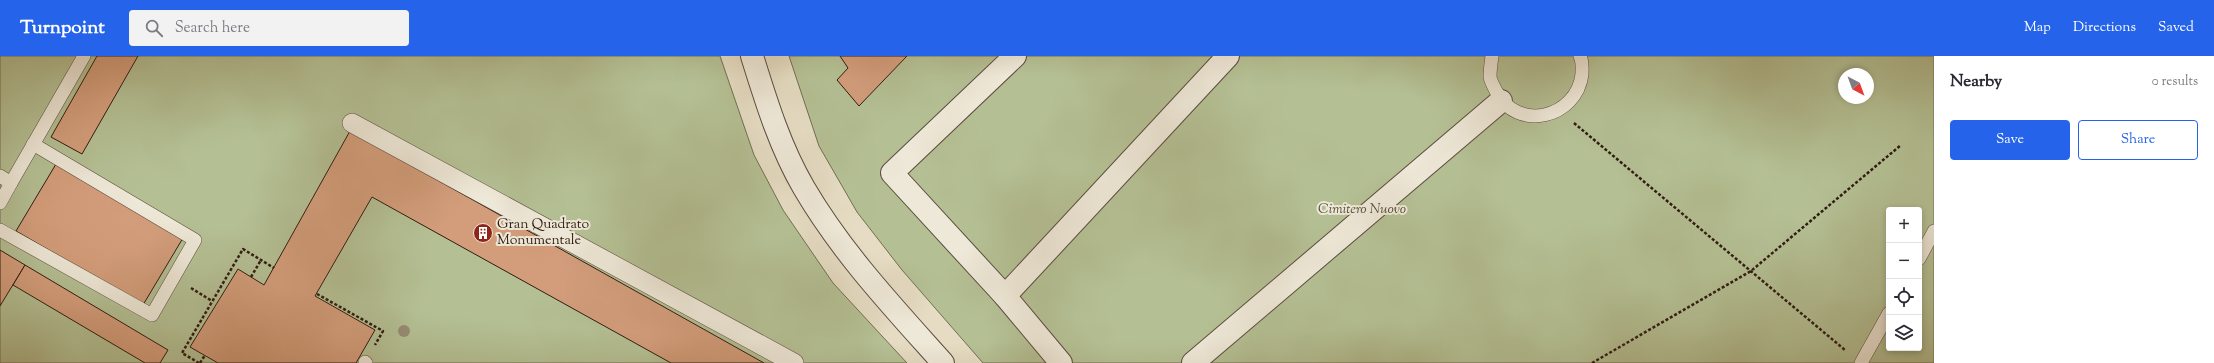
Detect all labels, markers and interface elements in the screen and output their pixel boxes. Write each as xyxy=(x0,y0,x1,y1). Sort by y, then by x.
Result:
search box xyxy=(129,10,409,46)
text: Turnpoint xyxy=(20,15,105,42)
icon: search xyxy=(143,17,165,39)
text: Search here xyxy=(175,18,250,39)
text: Map xyxy=(2024,18,2051,38)
text: Directions xyxy=(2073,18,2136,38)
text: Saved xyxy=(2158,18,2194,38)
north arrow xyxy=(1838,68,1874,104)
text: Nearby xyxy=(1950,70,2002,94)
text: 0 results xyxy=(2152,73,2198,91)
button: Save xyxy=(1950,120,2070,160)
button: Share xyxy=(2078,120,2198,160)
park label: Cimitero Nuovo xyxy=(1318,200,1406,220)
map controls xyxy=(1886,207,1922,351)
button: + xyxy=(1886,207,1922,243)
place label: Gran Quadrato Monumentale xyxy=(497,215,590,251)
building icon: Gran Quadrato Monumentale xyxy=(472,222,494,244)
button: − xyxy=(1886,243,1922,279)
button: locate xyxy=(1886,279,1922,315)
button: layers xyxy=(1886,315,1922,351)

